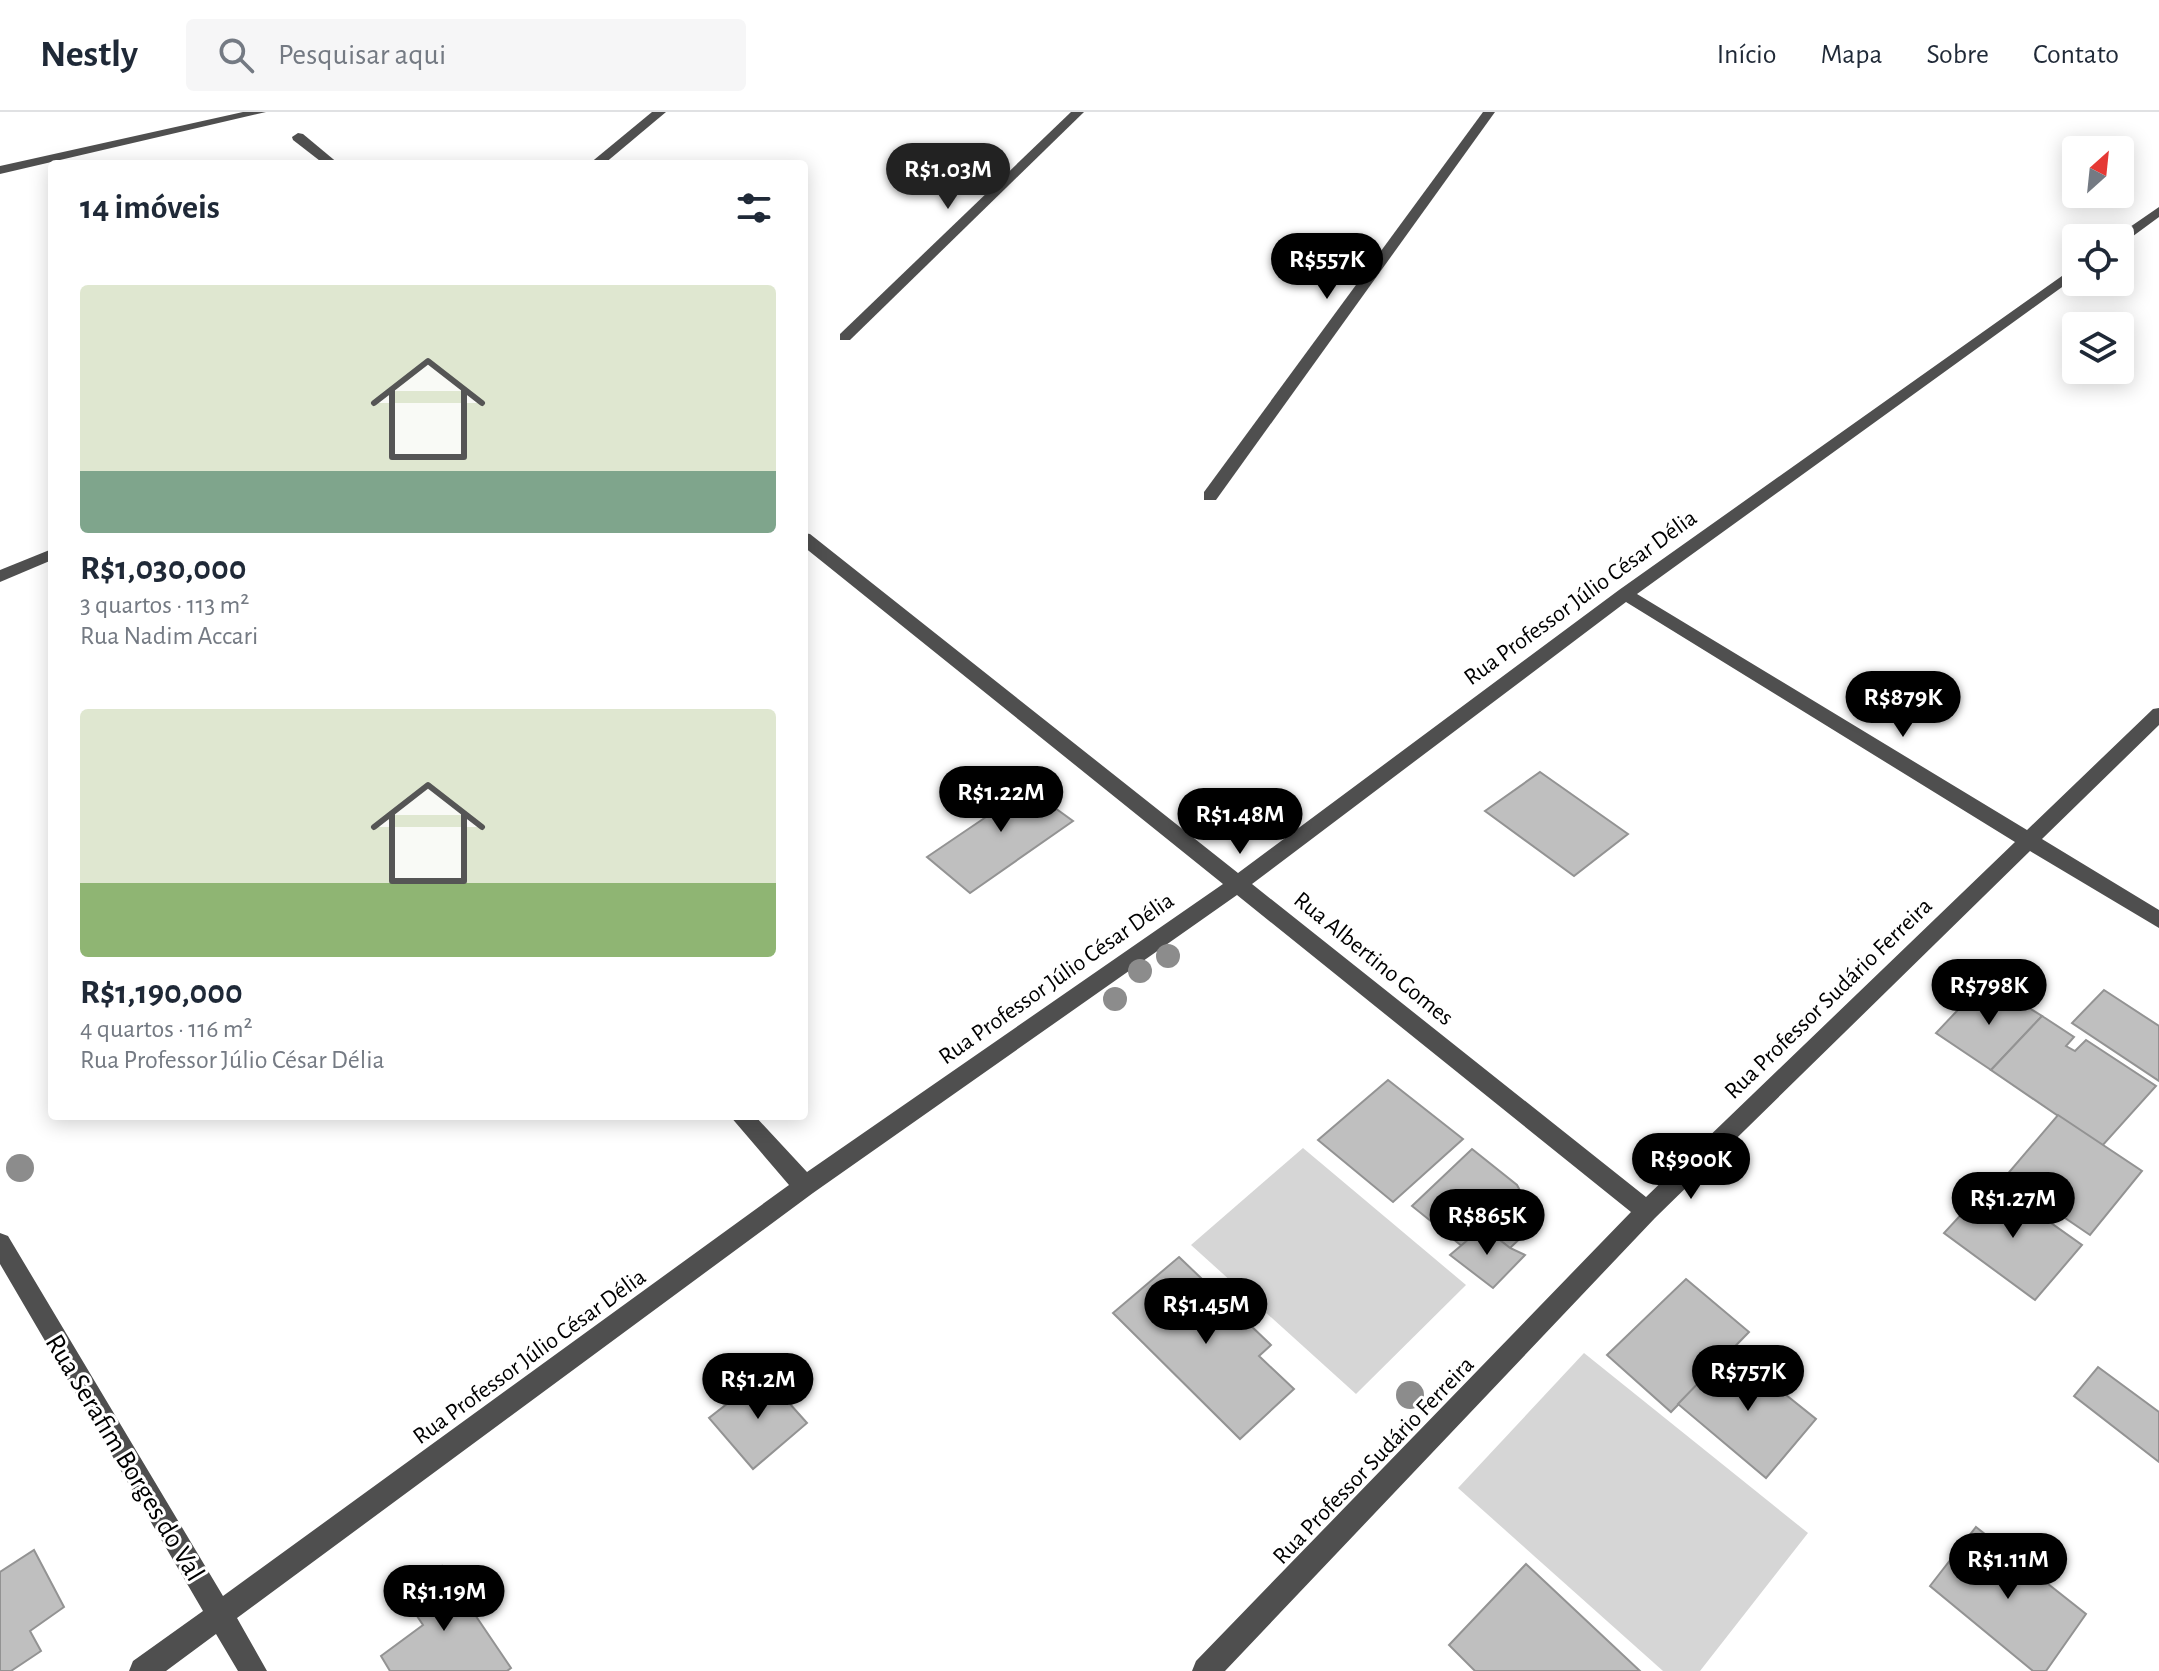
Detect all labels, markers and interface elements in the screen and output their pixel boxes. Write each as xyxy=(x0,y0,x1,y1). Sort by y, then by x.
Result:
search box xyxy=(186,19,746,91)
icon: search xyxy=(214,33,258,77)
text: Nestly xyxy=(40,36,138,74)
text: Pesquisar aqui xyxy=(278,40,446,70)
text: Início xyxy=(1717,41,1777,69)
text: Mapa xyxy=(1821,41,1882,69)
text: Sobre xyxy=(1926,41,1989,69)
text: Contato xyxy=(2033,41,2119,69)
north arrow xyxy=(2062,136,2134,208)
map controls xyxy=(2062,136,2134,384)
pin: R$1.03M xyxy=(874,143,1022,211)
text: R$1.03M xyxy=(904,156,992,182)
icon: filters xyxy=(732,186,776,230)
text: 14 imóveis xyxy=(80,191,220,225)
button: locate xyxy=(2062,224,2134,296)
pin: R$557K xyxy=(1262,233,1392,301)
text: R$557K xyxy=(1289,246,1365,272)
button: layers xyxy=(2062,312,2134,384)
icon: home xyxy=(356,337,500,481)
street label: Rua Professor Júlio César Délia xyxy=(1460,506,1701,690)
text: R$1,030,000 xyxy=(80,552,246,586)
text: 3 quartos · 113 m² xyxy=(80,592,249,618)
text: Rua Nadim Accari xyxy=(80,623,258,649)
pin: R$879K xyxy=(1838,671,1968,739)
text: R$879K xyxy=(1864,684,1942,710)
icon: home xyxy=(356,761,500,905)
pin: R$1.22M xyxy=(927,766,1075,834)
text: R$1.22M xyxy=(957,779,1045,805)
pin: R$1.48M xyxy=(1166,788,1314,856)
text: R$1.48M xyxy=(1196,801,1284,827)
street label: Rua Albertino Gomes xyxy=(1289,887,1458,1030)
street label: Rua Professor Júlio César Délia xyxy=(935,888,1179,1069)
street label: Rua Professor Sudário Ferreira xyxy=(1720,894,1937,1104)
pin: R$798K xyxy=(1924,959,2054,1027)
text: R$798K xyxy=(1950,972,2028,998)
text: R$1,190,000 xyxy=(80,976,243,1010)
text: 4 quartos · 116 m² xyxy=(80,1016,253,1042)
text: Rua Professor Júlio César Délia xyxy=(80,1047,384,1073)
pin: R$900K xyxy=(1626,1133,1756,1201)
text: R$900K xyxy=(1650,1146,1732,1172)
pin: R$1.27M xyxy=(1939,1172,2087,1240)
text: R$1.27M xyxy=(1970,1185,2056,1211)
pin: R$865K xyxy=(1422,1189,1552,1257)
text: R$865K xyxy=(1448,1202,1526,1228)
street label: Rua Professor Júlio César Délia xyxy=(409,1265,650,1449)
pin: R$1.45M xyxy=(1132,1278,1280,1346)
text: R$1.45M xyxy=(1162,1291,1250,1317)
street label: Rua Serafim Borges do Val xyxy=(40,1330,209,1586)
pin: R$757K xyxy=(1683,1345,1813,1413)
street label: Rua Professor Sudário Ferreira xyxy=(1269,1352,1479,1569)
pin: R$1.2M xyxy=(693,1353,823,1421)
text: R$757K xyxy=(1710,1358,1786,1384)
text: R$1.2M xyxy=(720,1366,796,1392)
pin: R$1.11M xyxy=(1934,1533,2082,1601)
text: R$1.11M xyxy=(1967,1546,2049,1572)
pin: R$1.19M xyxy=(370,1565,518,1633)
text: R$1.19M xyxy=(402,1578,487,1604)

